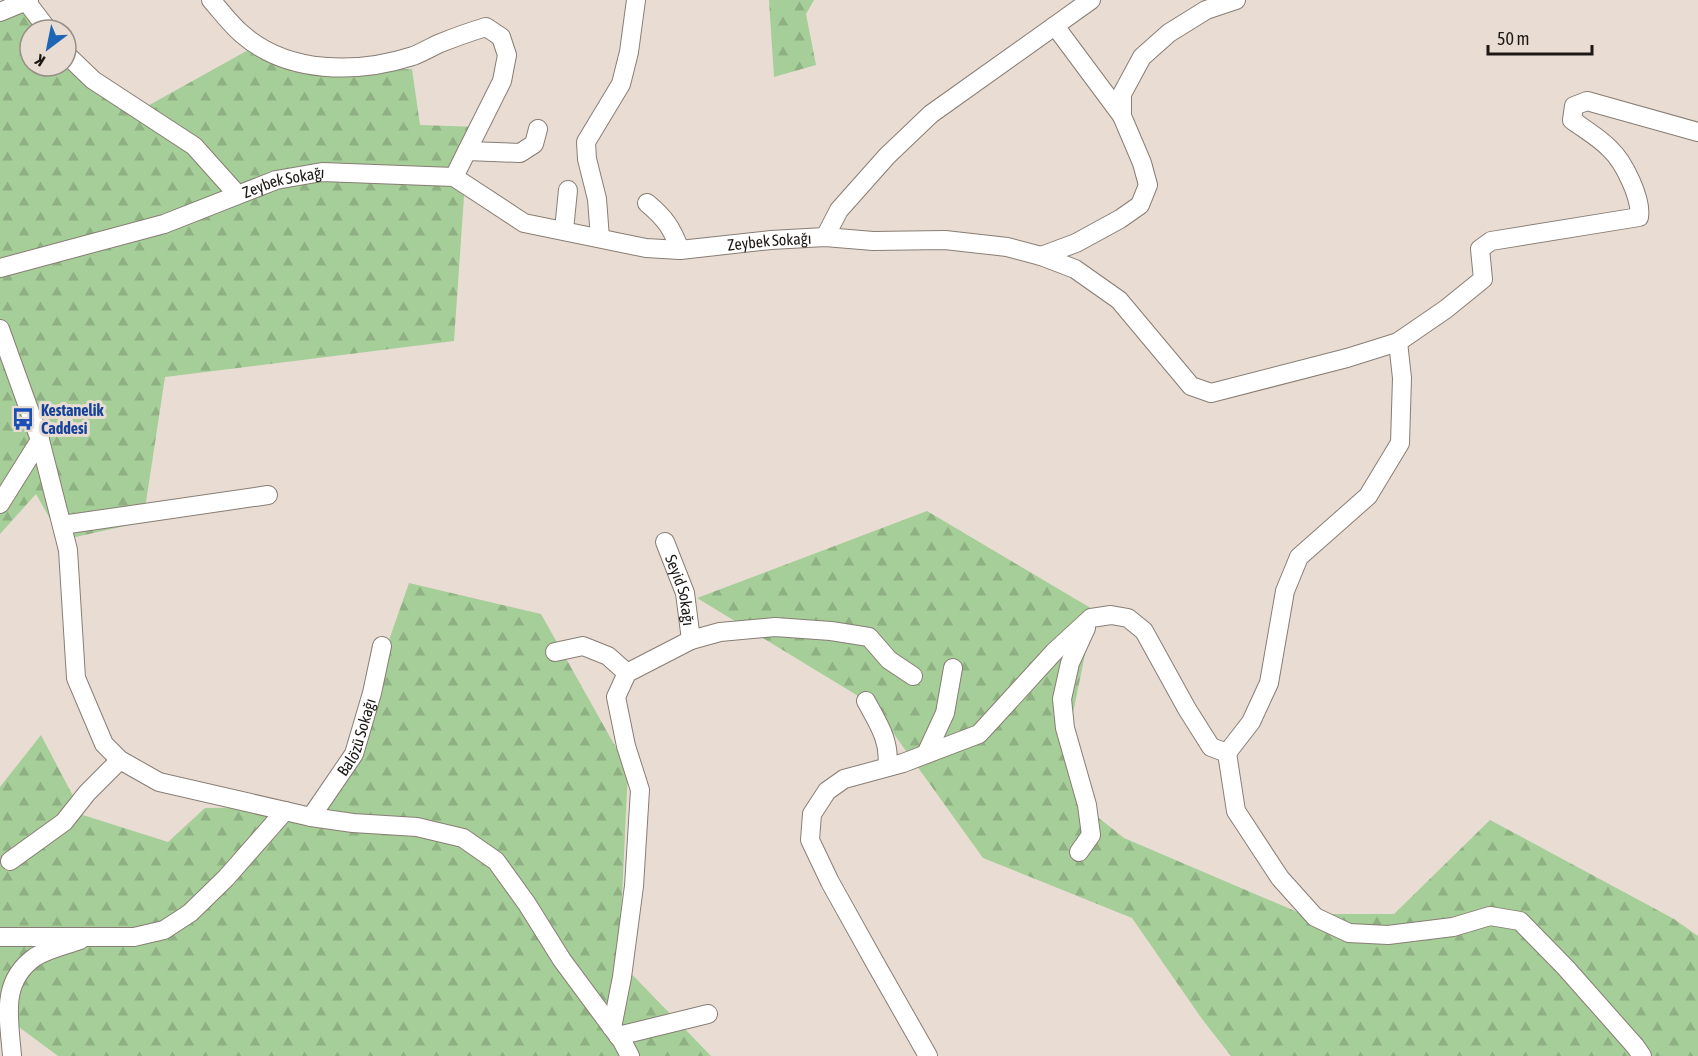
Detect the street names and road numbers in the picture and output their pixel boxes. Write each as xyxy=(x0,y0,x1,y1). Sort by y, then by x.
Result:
street label: Zeybek Sokağı xyxy=(240,163,325,201)
street label: Zeybek Sokağı xyxy=(726,229,812,254)
street label: Seyid Sokağı xyxy=(662,552,698,627)
street label: Balözü Sokağı xyxy=(333,696,379,779)

